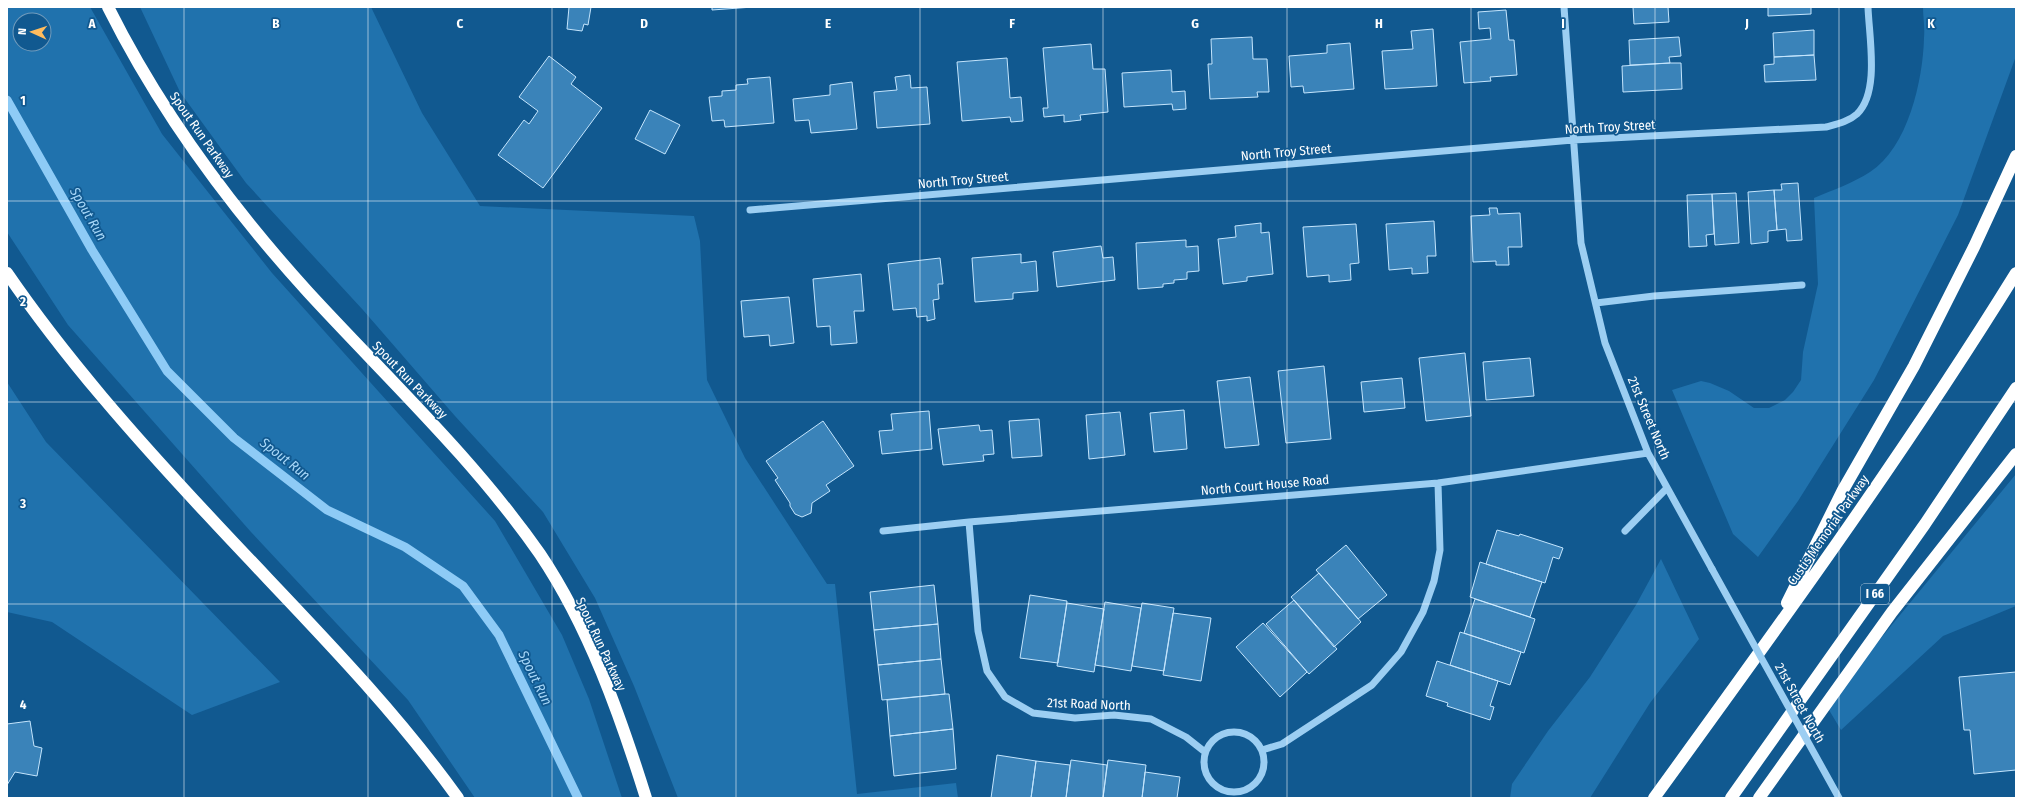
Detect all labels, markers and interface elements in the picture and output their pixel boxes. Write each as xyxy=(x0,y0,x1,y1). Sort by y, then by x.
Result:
north arrow xyxy=(12,12,52,52)
text: A xyxy=(87,16,96,31)
text: B xyxy=(272,16,280,31)
text: C xyxy=(457,16,464,31)
text: D xyxy=(640,16,648,31)
text: E xyxy=(825,16,831,31)
text: F xyxy=(1009,16,1015,31)
text: G xyxy=(1191,16,1199,31)
text: H xyxy=(1375,16,1383,31)
text: I xyxy=(1561,16,1565,31)
text: J xyxy=(1744,16,1749,31)
text: K xyxy=(1927,16,1935,31)
text: N xyxy=(16,28,29,35)
street label: Spout Run Parkway xyxy=(167,89,237,181)
text: 1 xyxy=(20,93,26,108)
street label: North Troy Street xyxy=(1564,117,1656,137)
street label: North Troy Street xyxy=(1240,141,1333,163)
street label: North Troy Street xyxy=(917,169,1010,191)
water label: Spout Run xyxy=(65,183,110,244)
text: 2 xyxy=(19,294,26,309)
street label: Spout Run Parkway xyxy=(369,338,451,422)
street label: 21st Street North xyxy=(1625,374,1673,462)
water label: Spout Run xyxy=(256,434,313,484)
street label: North Court House Road xyxy=(1200,472,1330,498)
street label: Custis Memorial Parkway xyxy=(1784,472,1872,588)
text: 3 xyxy=(19,496,26,511)
road number: I 66 xyxy=(1861,584,1889,604)
street label: Spout Run Parkway xyxy=(573,595,629,693)
water label: Spout Run xyxy=(514,647,556,708)
street label: 21st Street North xyxy=(1772,661,1828,745)
street label: 21st Road North xyxy=(1047,695,1131,713)
text: 4 xyxy=(20,697,27,712)

